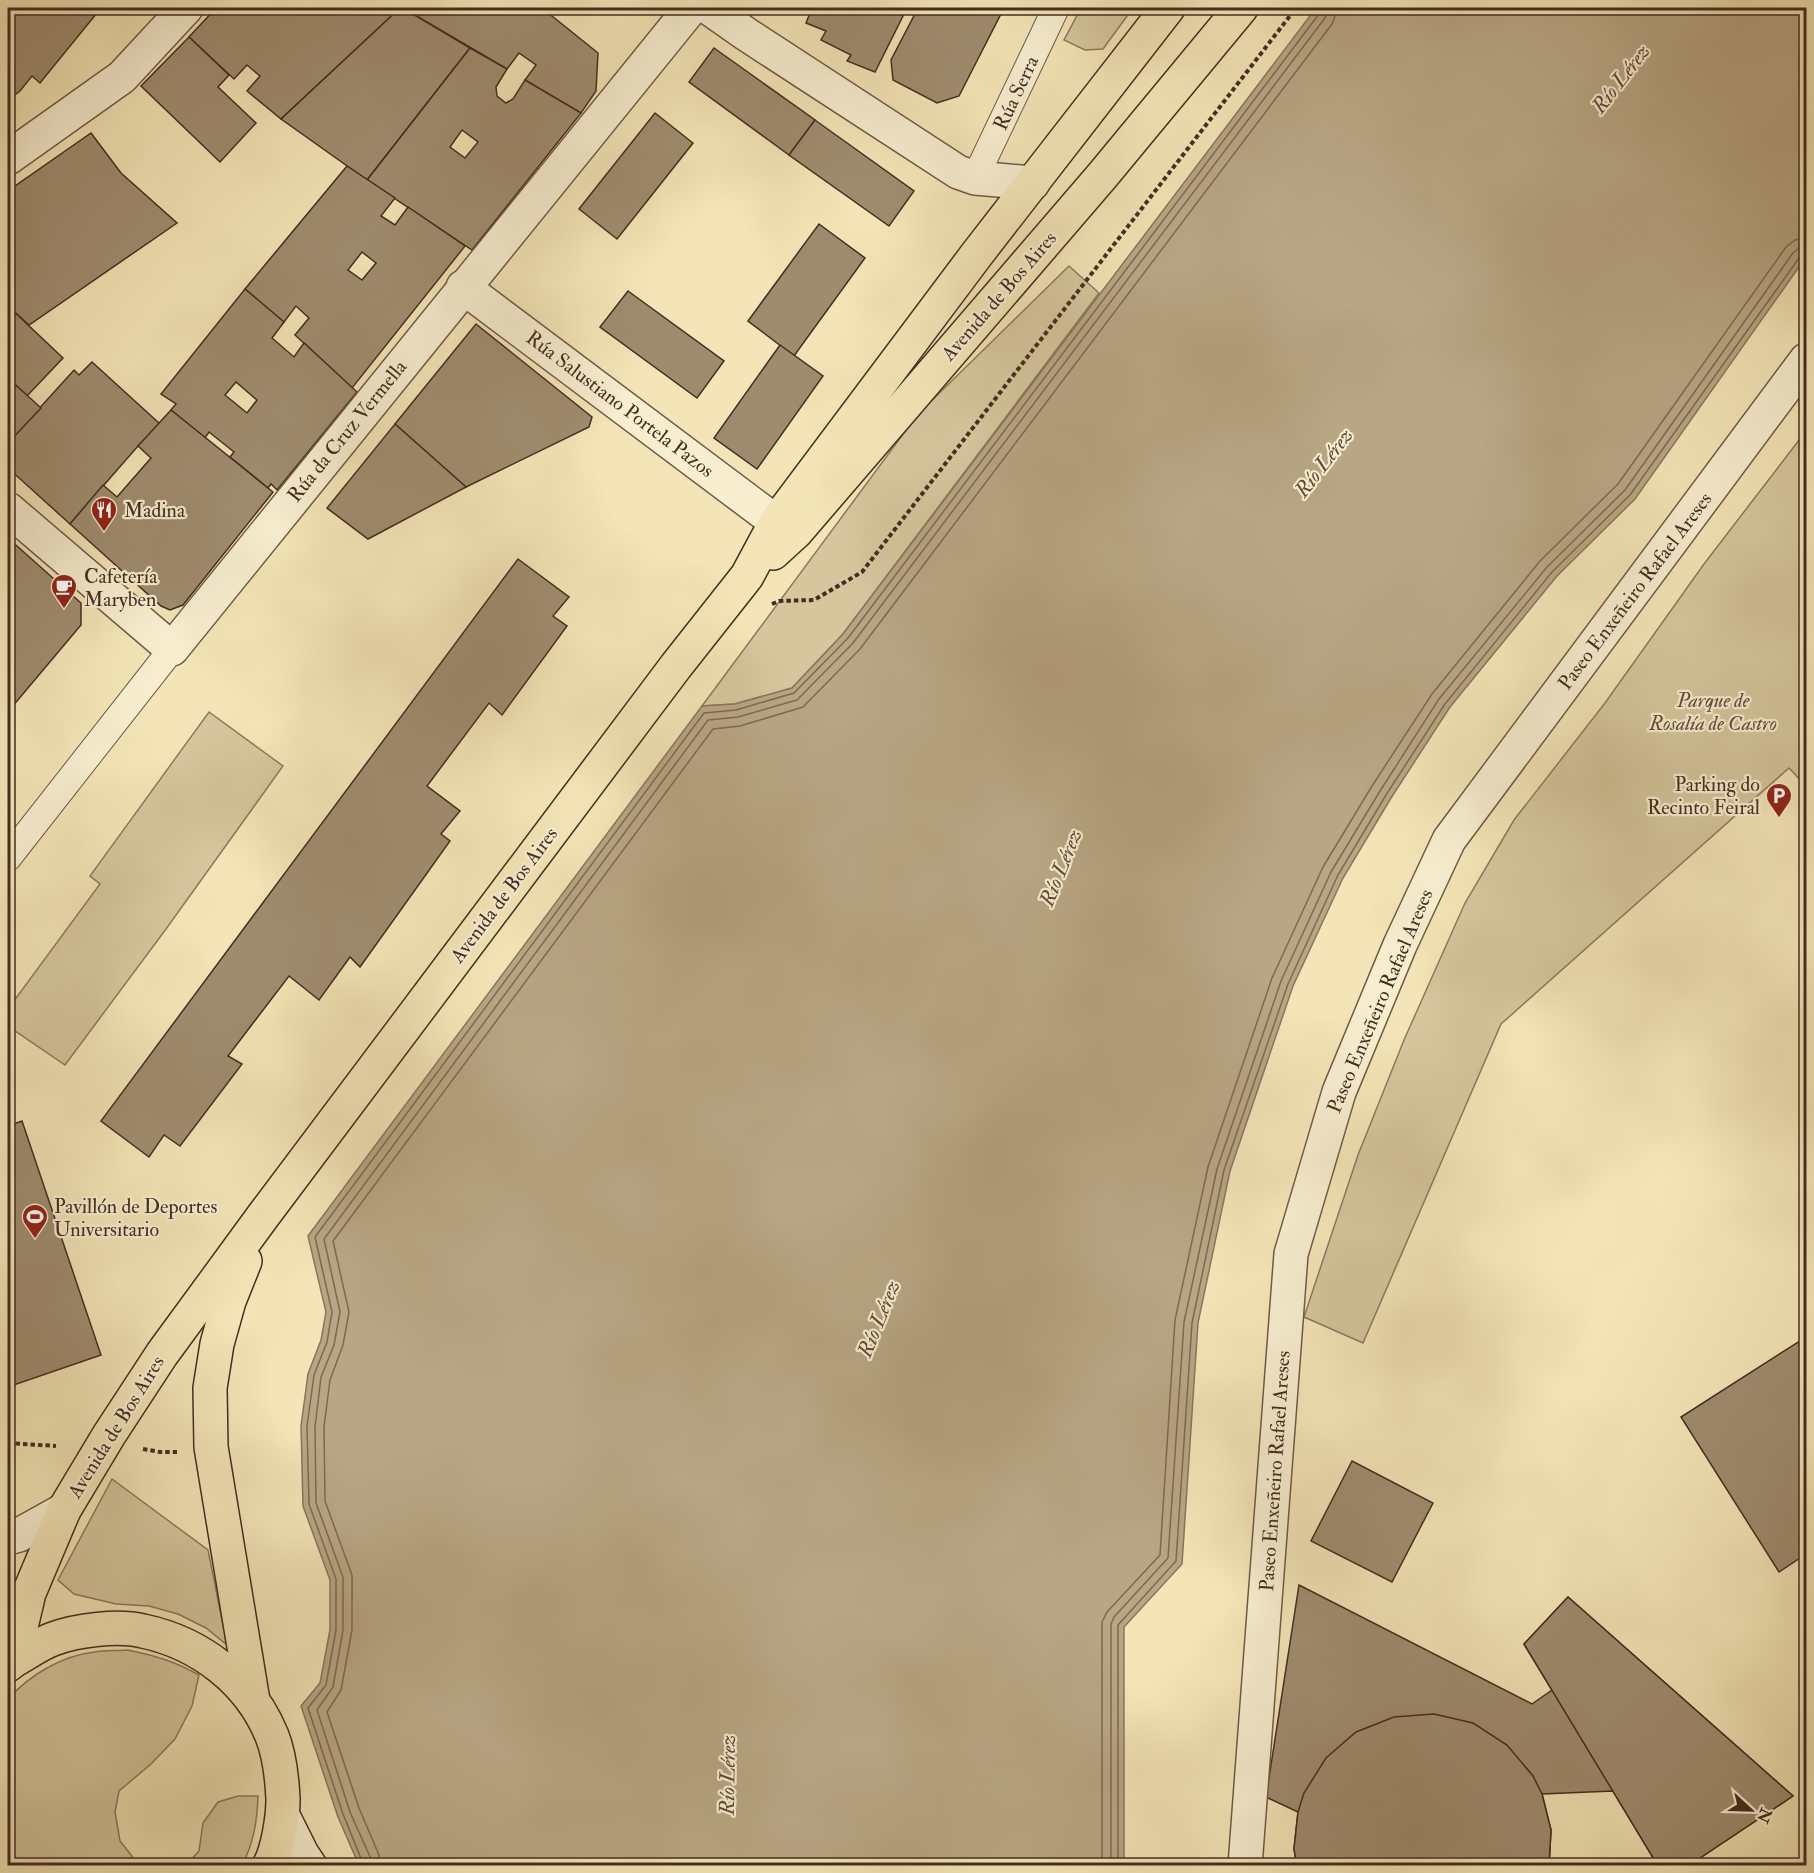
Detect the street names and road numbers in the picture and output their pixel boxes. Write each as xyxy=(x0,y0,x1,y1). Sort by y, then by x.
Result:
street label: Rúa Serra xyxy=(988,51,1044,134)
street label: Avenida de Bos Aires xyxy=(935,226,1062,367)
street label: Rúa Salustiano Portela Pazos xyxy=(521,325,719,483)
street label: Rúa da Cruz Vermella xyxy=(282,354,413,507)
street label: Paseo Enxeñeiro Rafael Areses xyxy=(1552,487,1718,695)
street label: Avenida de Bos Aires xyxy=(444,822,563,969)
street label: Paseo Enxeñeiro Rafael Areses xyxy=(1321,885,1439,1117)
street label: Paseo Enxeñeiro Rafael Areses xyxy=(1254,1350,1296,1592)
street label: Avenida de Bos Aires xyxy=(61,1351,170,1504)

